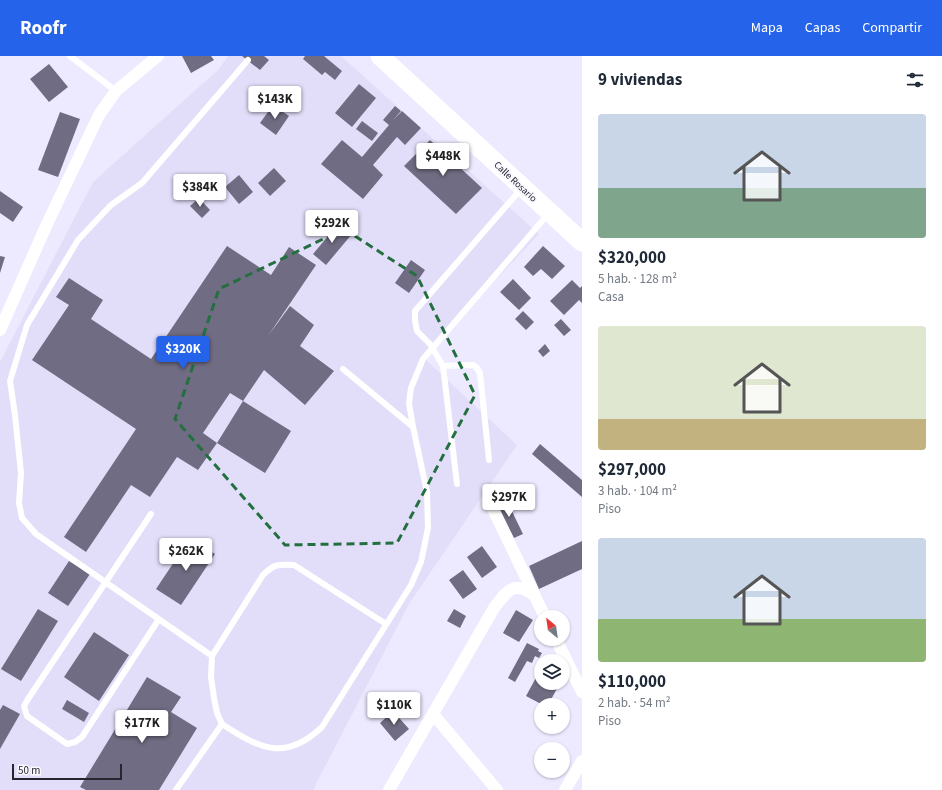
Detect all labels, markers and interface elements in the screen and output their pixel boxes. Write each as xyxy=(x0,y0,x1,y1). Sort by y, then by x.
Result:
text: Roofr xyxy=(20,15,67,42)
text: Mapa xyxy=(751,18,783,38)
text: Capas xyxy=(805,18,840,38)
text: Compartir xyxy=(862,18,922,38)
text: 9 viviendas xyxy=(598,68,682,92)
icon: filters xyxy=(904,69,926,91)
pin: $143K xyxy=(247,86,303,120)
text: $143K xyxy=(257,90,293,108)
icon: home xyxy=(726,140,798,212)
pin: $448K xyxy=(415,143,471,177)
text: $448K xyxy=(425,147,461,165)
street label: Calle Rosario xyxy=(491,158,540,205)
pin: $384K xyxy=(172,174,228,208)
text: $384K xyxy=(182,178,218,196)
pin: $292K xyxy=(304,210,360,244)
text: $292K xyxy=(314,214,350,232)
text: $320,000 xyxy=(598,246,666,270)
text: 5 hab. · 128 m² xyxy=(598,270,677,288)
text: Casa xyxy=(598,288,624,306)
pin: $320K xyxy=(155,336,211,370)
text: $320K xyxy=(165,340,201,358)
icon: home xyxy=(726,352,798,424)
text: $297,000 xyxy=(598,458,666,482)
text: 3 hab. · 104 m² xyxy=(598,482,677,500)
pin: $297K xyxy=(481,484,537,518)
text: $297K xyxy=(491,488,527,506)
text: Piso xyxy=(598,500,621,518)
pin: $262K xyxy=(158,538,214,572)
text: $262K xyxy=(168,542,204,560)
icon: home xyxy=(726,564,798,636)
north arrow xyxy=(534,610,570,646)
map controls xyxy=(534,610,570,778)
button: layers xyxy=(534,654,570,690)
text: $110,000 xyxy=(598,670,666,694)
pin: $110K xyxy=(366,692,422,726)
text: 2 hab. · 54 m² xyxy=(598,694,671,712)
text: $110K xyxy=(376,696,412,714)
button: + xyxy=(534,698,570,734)
pin: $177K xyxy=(114,710,170,744)
text: Piso xyxy=(598,712,621,730)
text: $177K xyxy=(124,714,160,732)
button: − xyxy=(534,742,570,778)
scale bar xyxy=(12,762,122,781)
text: 50 m xyxy=(18,763,40,778)

